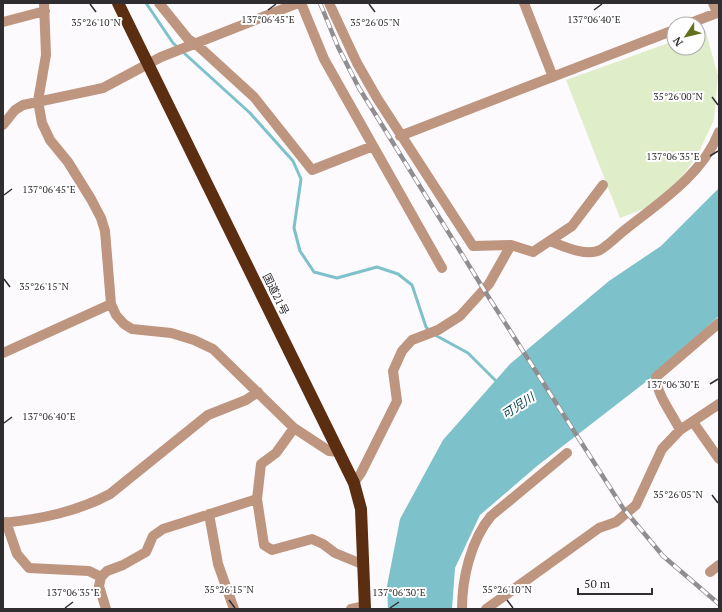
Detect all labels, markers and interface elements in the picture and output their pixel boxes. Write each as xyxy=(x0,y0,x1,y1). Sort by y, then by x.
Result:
text: 137°06'45"E xyxy=(241,13,295,26)
text: 137°06'40"E xyxy=(567,13,621,26)
text: 35°26'10"N xyxy=(71,16,121,29)
text: 35°26'05"N xyxy=(350,16,400,29)
north arrow xyxy=(666,16,706,56)
text: N xyxy=(669,34,686,49)
text: 35°26'00"N xyxy=(653,90,703,103)
text: 137°06'35"E xyxy=(646,150,700,163)
text: 137°06'45"E xyxy=(22,183,76,196)
street label: 国道21号 xyxy=(260,271,292,317)
text: 35°26'15"N xyxy=(19,280,69,293)
text: 137°06'30"E xyxy=(646,378,700,391)
water label: 可児川 xyxy=(499,388,539,422)
text: 137°06'40"E xyxy=(22,410,76,423)
text: 35°26'05"N xyxy=(653,488,703,501)
scale bar xyxy=(578,570,652,596)
text: 50 m xyxy=(584,576,611,591)
text: 35°26'15"N xyxy=(204,583,254,596)
text: 35°26'10"N xyxy=(482,583,532,596)
text: 137°06'35"E xyxy=(46,586,100,599)
text: 137°06'30"E xyxy=(372,586,426,599)

